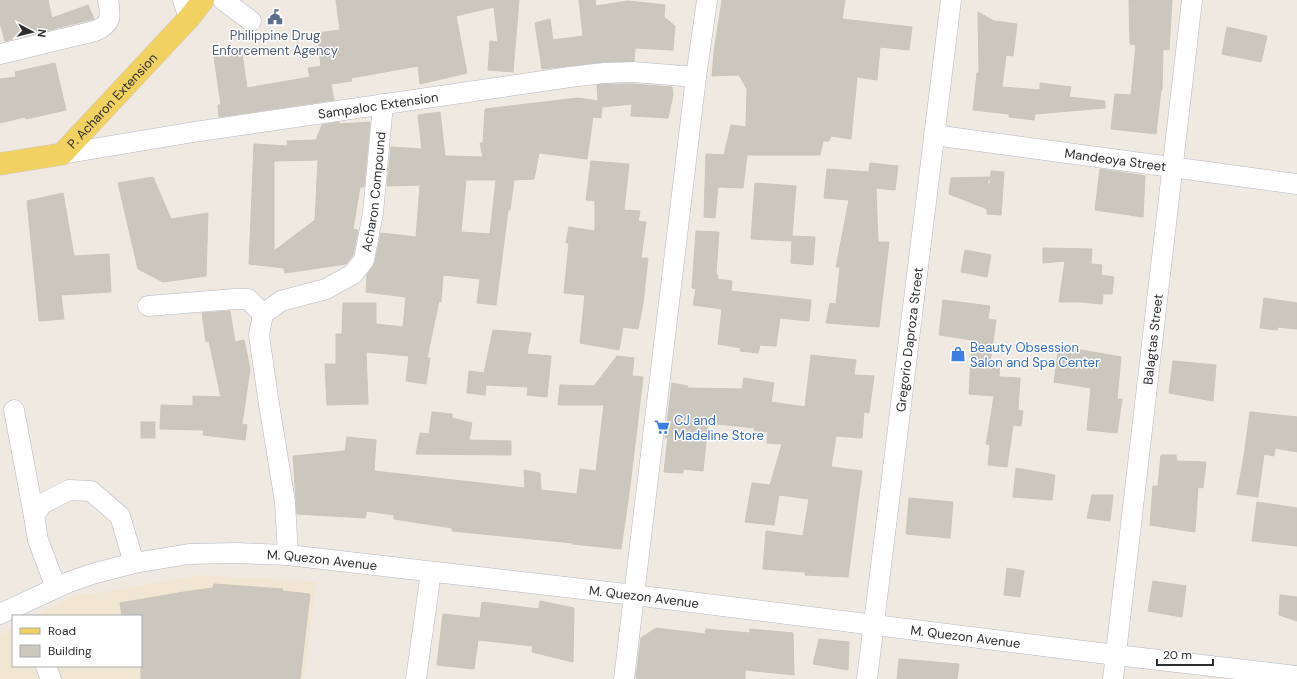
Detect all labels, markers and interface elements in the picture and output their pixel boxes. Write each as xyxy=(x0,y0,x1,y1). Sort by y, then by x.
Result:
public building icon: Philippine Drug Enforcement Agency xyxy=(266,8,284,26)
north arrow xyxy=(12,12,52,52)
place label: Philippine Drug Enforcement Agency xyxy=(212,27,338,59)
text: N xyxy=(34,28,49,38)
street label: P. Acharon Extension xyxy=(64,49,161,152)
street label: Sampaloc Extension xyxy=(317,88,440,123)
street label: Acharon Compound xyxy=(358,131,389,253)
street label: Mandeoya Street xyxy=(1063,145,1167,175)
street label: Gregorio Daproza Street xyxy=(892,266,927,413)
street label: Balagtas Street xyxy=(1139,293,1167,386)
place label: Beauty Obsession Salon and Spa Center xyxy=(970,339,1100,371)
shop icon: Beauty Obsession Salon and Spa Center xyxy=(949,345,967,363)
place label: CJ and Madeline Store xyxy=(674,412,764,444)
supermarket icon: CJ and Madeline Store xyxy=(653,418,671,436)
street label: M. Quezon Avenue xyxy=(267,546,378,574)
street label: M. Quezon Avenue xyxy=(588,582,700,612)
legend xyxy=(12,615,142,667)
street label: M. Quezon Avenue xyxy=(909,621,1021,652)
text: Road xyxy=(48,623,76,639)
scale bar xyxy=(1157,641,1213,667)
text: Building xyxy=(48,643,92,659)
text: 20 m xyxy=(1163,647,1192,663)

